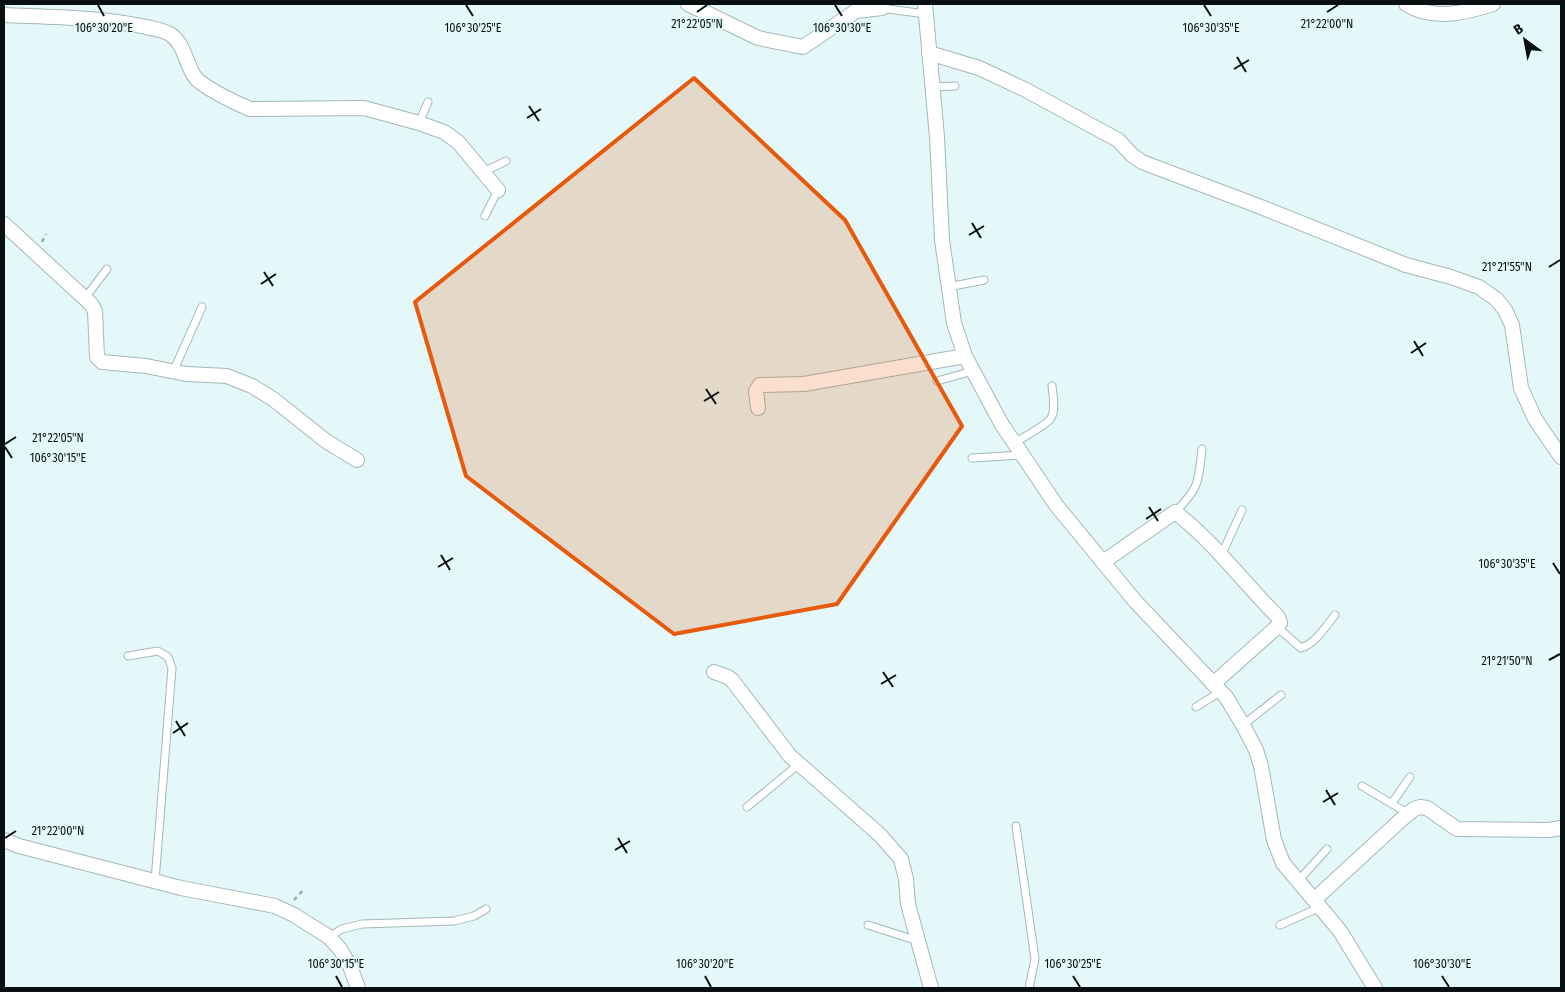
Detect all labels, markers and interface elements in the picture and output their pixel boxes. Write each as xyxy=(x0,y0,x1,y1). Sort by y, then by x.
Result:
north arrow xyxy=(1500,15,1550,65)
text: 21°22'05"N xyxy=(671,17,723,31)
text: 21°22'00"N xyxy=(1301,17,1353,31)
text: B xyxy=(1511,20,1526,39)
text: 106°30'20"E xyxy=(75,21,133,35)
text: 106°30'25"E xyxy=(445,21,502,35)
text: 106°30'30"E xyxy=(813,21,871,35)
text: 106°30'35"E xyxy=(1182,21,1240,35)
text: 21°21'55"N xyxy=(1482,260,1532,274)
text: 21°22'05"N xyxy=(32,431,84,445)
text: 106°30'15"E xyxy=(30,451,87,465)
text: 106°30'35"E xyxy=(1478,557,1536,571)
text: 21°21'50"N xyxy=(1482,654,1532,668)
text: 21°22'00"N xyxy=(32,824,84,838)
text: 106°30'15"E xyxy=(308,957,365,971)
text: 106°30'20"E xyxy=(676,957,734,971)
text: 106°30'25"E xyxy=(1045,957,1102,971)
text: 106°30'30"E xyxy=(1413,957,1471,971)

